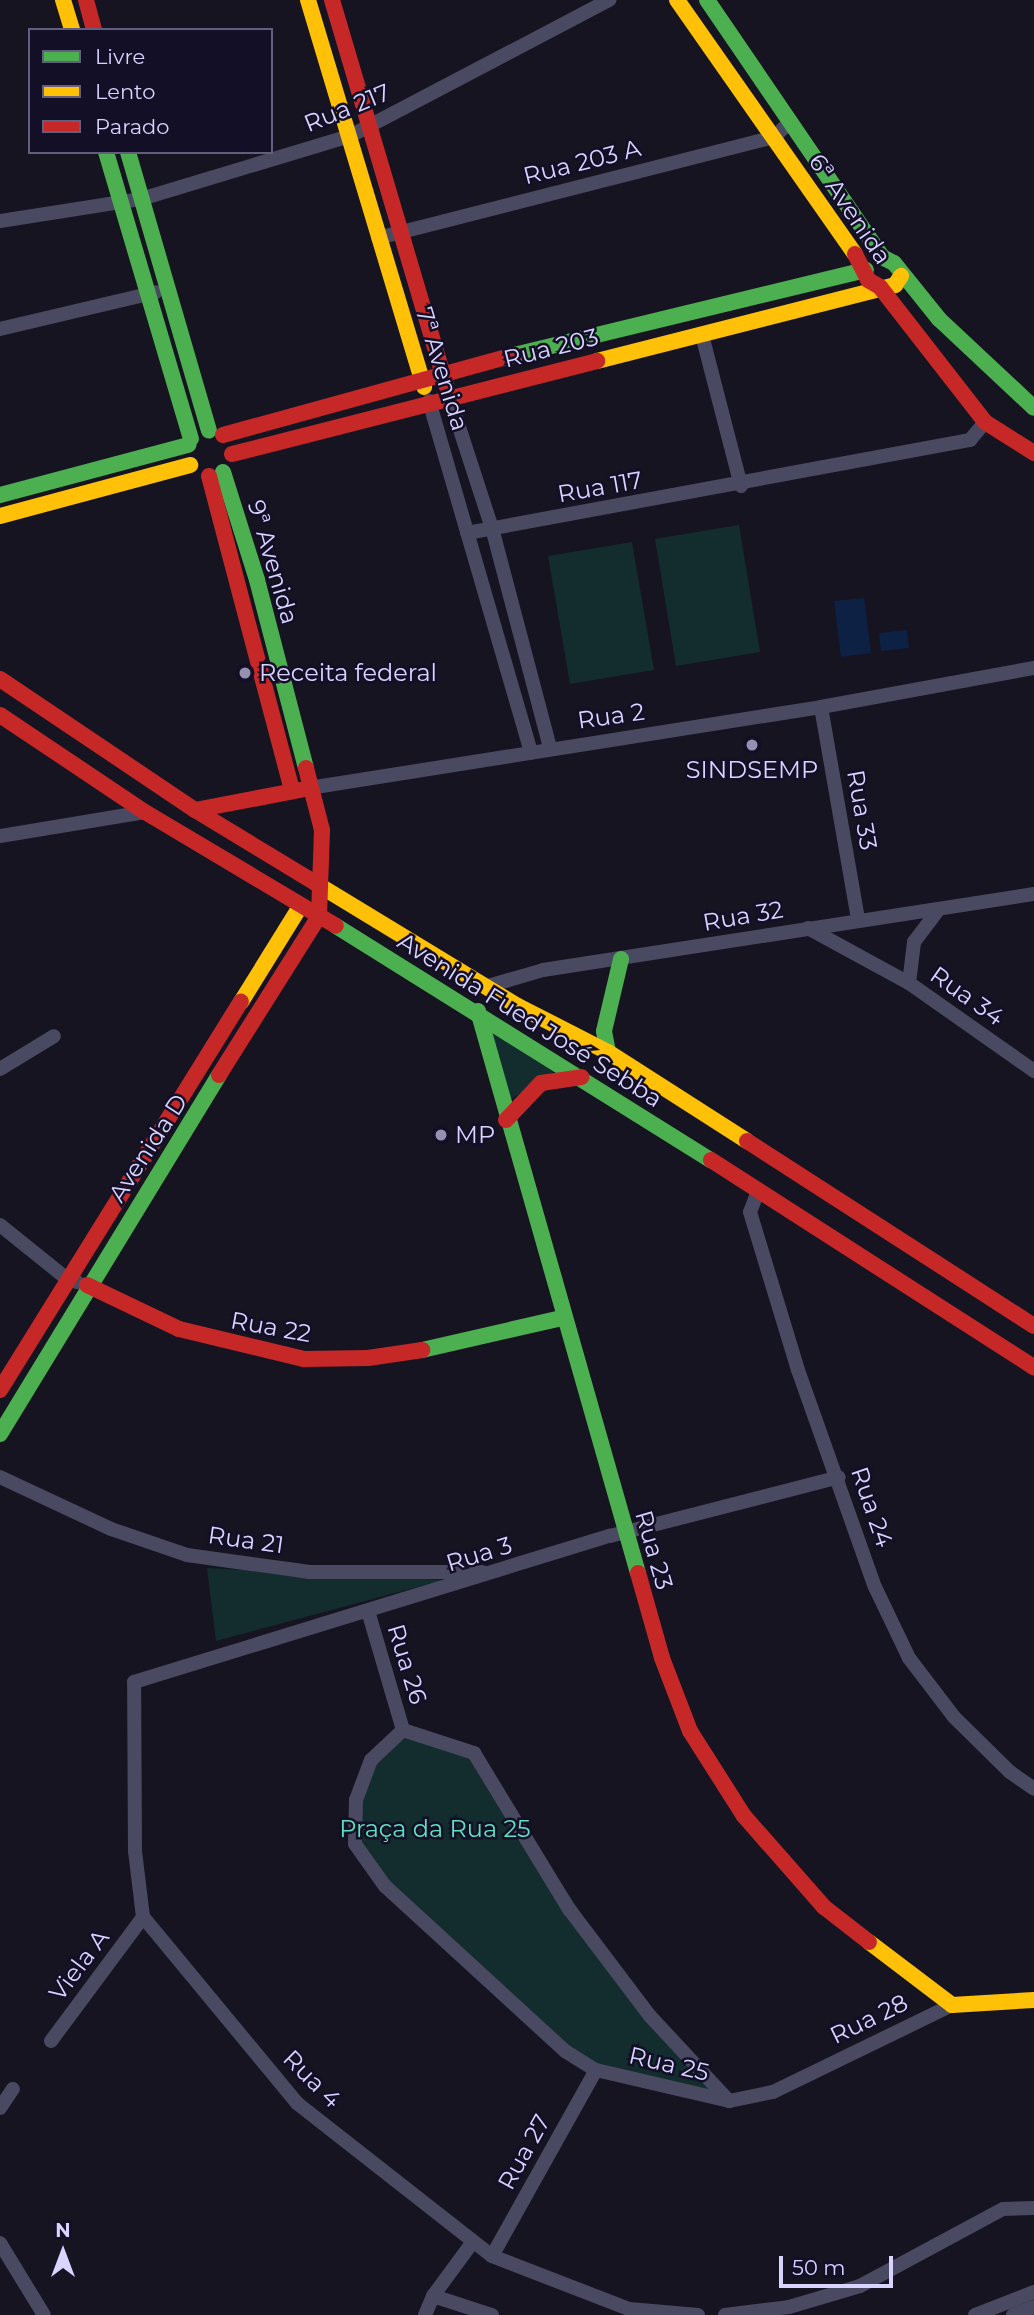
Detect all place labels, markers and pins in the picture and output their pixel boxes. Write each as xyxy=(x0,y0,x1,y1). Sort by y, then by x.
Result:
place label: Receita federal xyxy=(259,659,437,687)
marker: Receita federal xyxy=(237,665,253,681)
marker: SINDSEMP xyxy=(744,737,760,753)
place label: SINDSEMP xyxy=(686,756,818,784)
place label: MP xyxy=(455,1121,495,1149)
marker: MP xyxy=(433,1127,449,1143)

